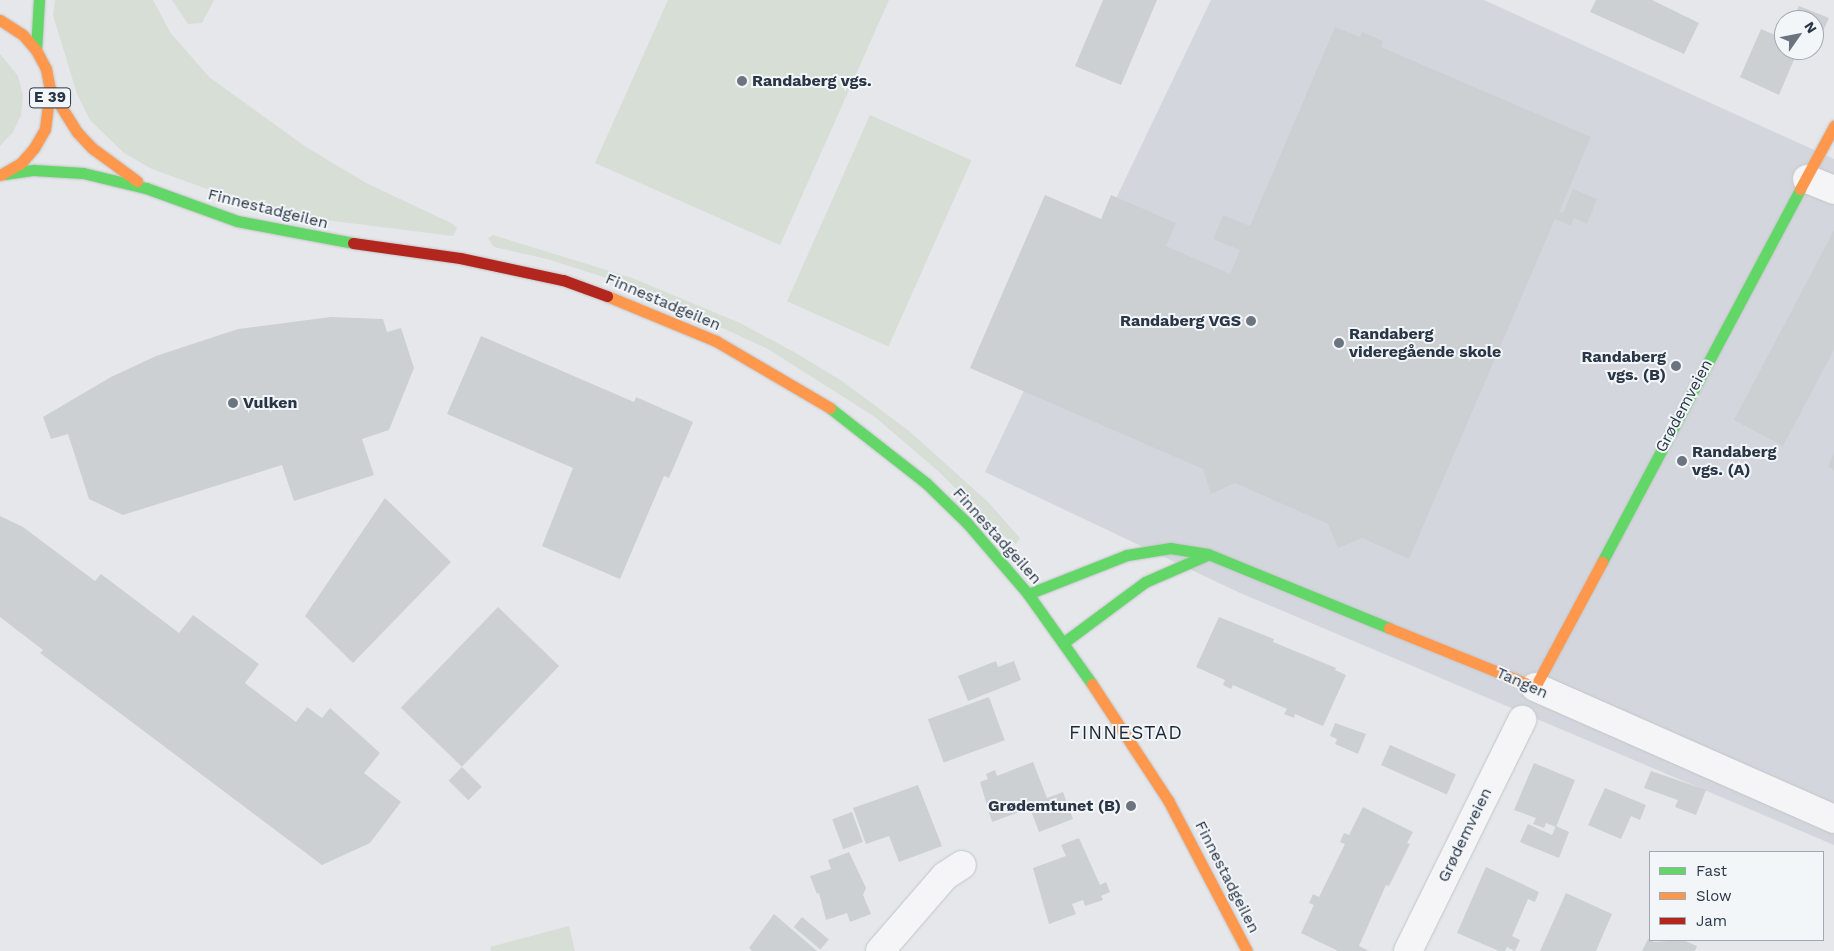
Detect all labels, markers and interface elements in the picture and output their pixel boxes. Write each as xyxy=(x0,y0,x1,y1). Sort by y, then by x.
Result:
north arrow xyxy=(1774,10,1824,60)
text: N xyxy=(1801,19,1820,36)
place label: Randaberg vgs. xyxy=(752,71,872,91)
marker: Randaberg vgs. xyxy=(736,75,748,87)
road number: E 39 xyxy=(29,86,71,110)
street label: Finnestadgeilen xyxy=(206,185,330,233)
street label: Finnestadgeilen xyxy=(602,269,724,335)
place label: Randaberg VGS xyxy=(1119,311,1241,331)
marker: Randaberg VGS xyxy=(1245,315,1257,327)
place label: Randaberg videregående skole xyxy=(1349,324,1501,362)
marker: Randaberg videregående skole xyxy=(1333,337,1345,349)
place label: Randaberg vgs. (B) xyxy=(1582,347,1666,385)
street label: Grødemveien xyxy=(1651,356,1717,456)
marker: Randaberg vgs. (B) xyxy=(1670,360,1682,372)
place label: Vulken xyxy=(243,393,297,413)
marker: Vulken xyxy=(227,397,239,409)
place label: Randaberg vgs. (A) xyxy=(1692,442,1776,480)
marker: Randaberg vgs. (A) xyxy=(1676,455,1688,467)
street label: Finnestadgeilen xyxy=(949,484,1045,588)
street label: Tangen xyxy=(1493,663,1551,703)
district label: FINNESTAD xyxy=(1068,722,1184,744)
street label: Grødemveien xyxy=(1434,785,1496,885)
place label: Grødemtunet (B) xyxy=(988,796,1121,816)
marker: Grødemtunet (B) xyxy=(1125,800,1137,812)
street label: Finnestadgeilen xyxy=(1190,818,1264,936)
legend xyxy=(1649,851,1824,941)
text: Fast xyxy=(1696,862,1727,880)
text: Slow xyxy=(1696,887,1732,905)
text: Jam xyxy=(1696,912,1727,930)

